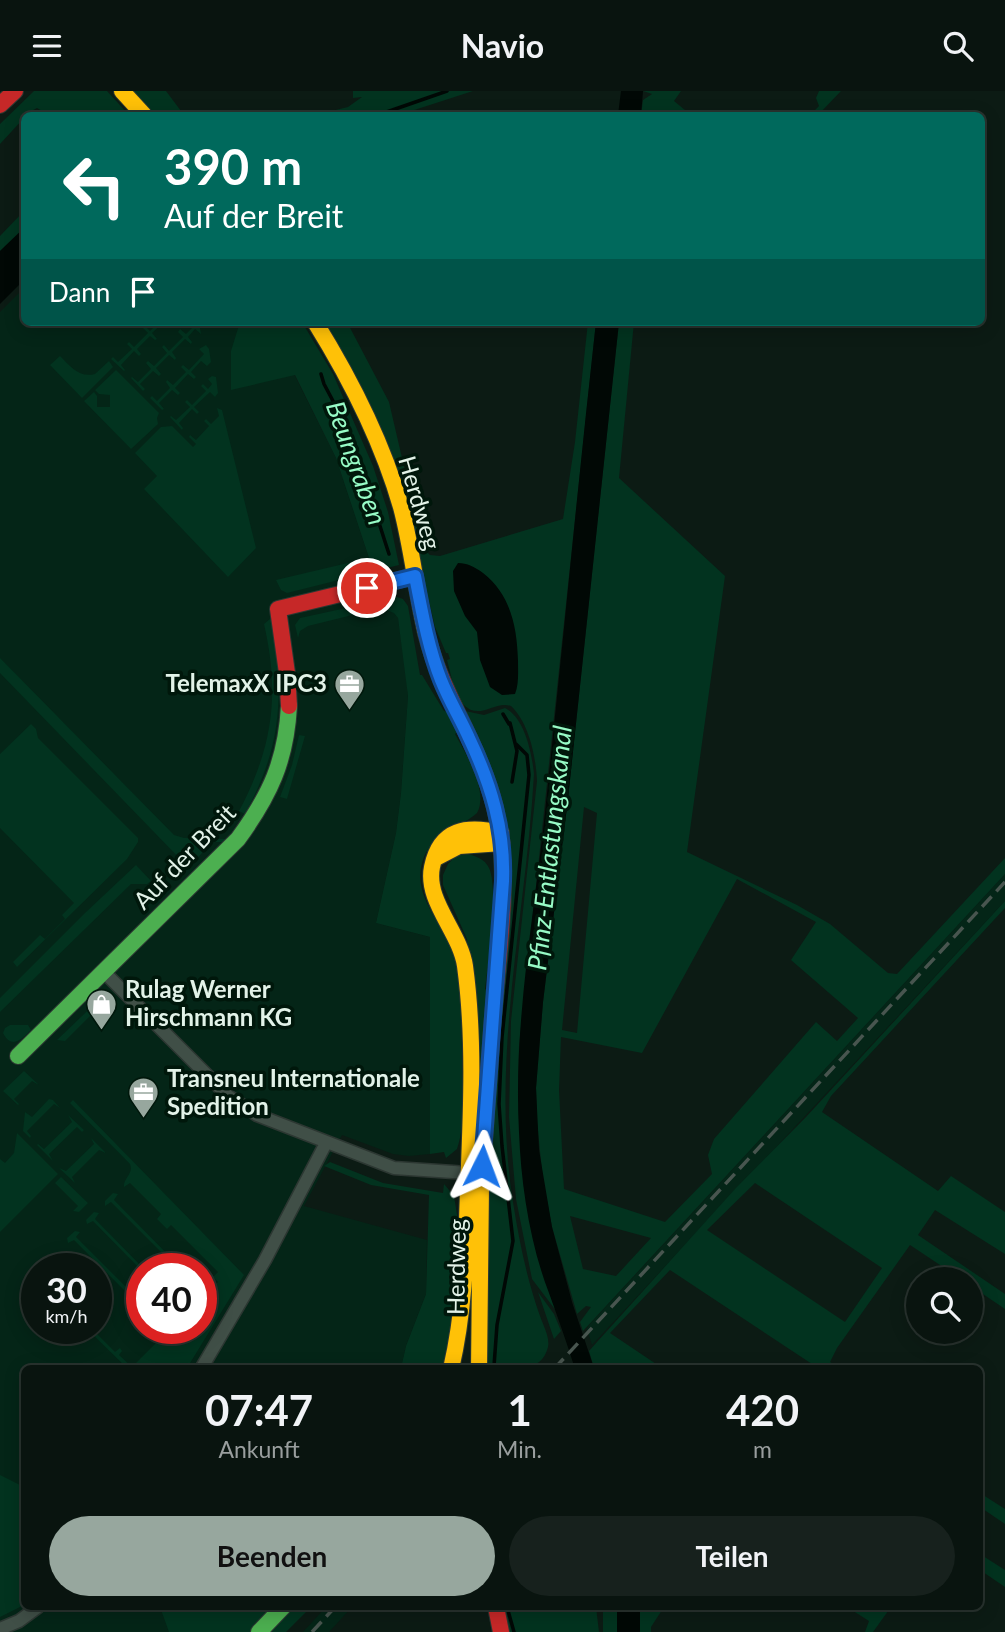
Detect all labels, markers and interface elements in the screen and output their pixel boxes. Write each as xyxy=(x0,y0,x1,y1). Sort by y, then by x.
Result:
text: Navio xyxy=(461,26,544,65)
icon: menu xyxy=(28,27,66,65)
icon: search xyxy=(939,27,977,65)
text: 390 m xyxy=(164,137,302,195)
icon: left xyxy=(49,140,140,231)
text: Auf der Breit xyxy=(164,196,343,235)
icon: arrive xyxy=(124,273,162,311)
text: Dann xyxy=(49,276,110,308)
water label: Beungraben xyxy=(320,396,394,529)
street label: Herdweg xyxy=(393,452,448,553)
pin xyxy=(337,558,397,618)
icon: arrive xyxy=(348,569,386,607)
office icon: TelemaxX IPC3 xyxy=(333,667,367,711)
place label: TelemaxX IPC3 xyxy=(165,668,327,697)
water label: Pfinz-Entlastungskanal xyxy=(520,724,578,972)
street label: Auf der Breit xyxy=(127,797,241,914)
place label: Rulag Werner Hirschmann KG xyxy=(125,974,292,1031)
shop icon: Rulag Werner Hirschmann KG xyxy=(85,987,119,1031)
place label: Transneu Internationale Spedition xyxy=(167,1063,420,1120)
office icon: Transneu Internationale Spedition xyxy=(127,1076,161,1120)
position arrow xyxy=(445,1129,519,1203)
street label: Herdweg xyxy=(440,1219,471,1315)
speed limit sign: 40 xyxy=(126,1253,217,1344)
map controls xyxy=(906,1267,983,1344)
button: search xyxy=(906,1267,983,1344)
text: 30 xyxy=(46,1268,87,1310)
text: km/h xyxy=(45,1305,88,1327)
text: 07:47 xyxy=(205,1385,313,1435)
text: 1 xyxy=(507,1385,532,1435)
text: 420 xyxy=(726,1385,799,1435)
text: Ankunft xyxy=(218,1435,300,1463)
text: Min. xyxy=(497,1435,542,1463)
text: m xyxy=(753,1435,772,1463)
button: Beenden xyxy=(49,1516,495,1596)
button: Teilen xyxy=(509,1516,955,1596)

